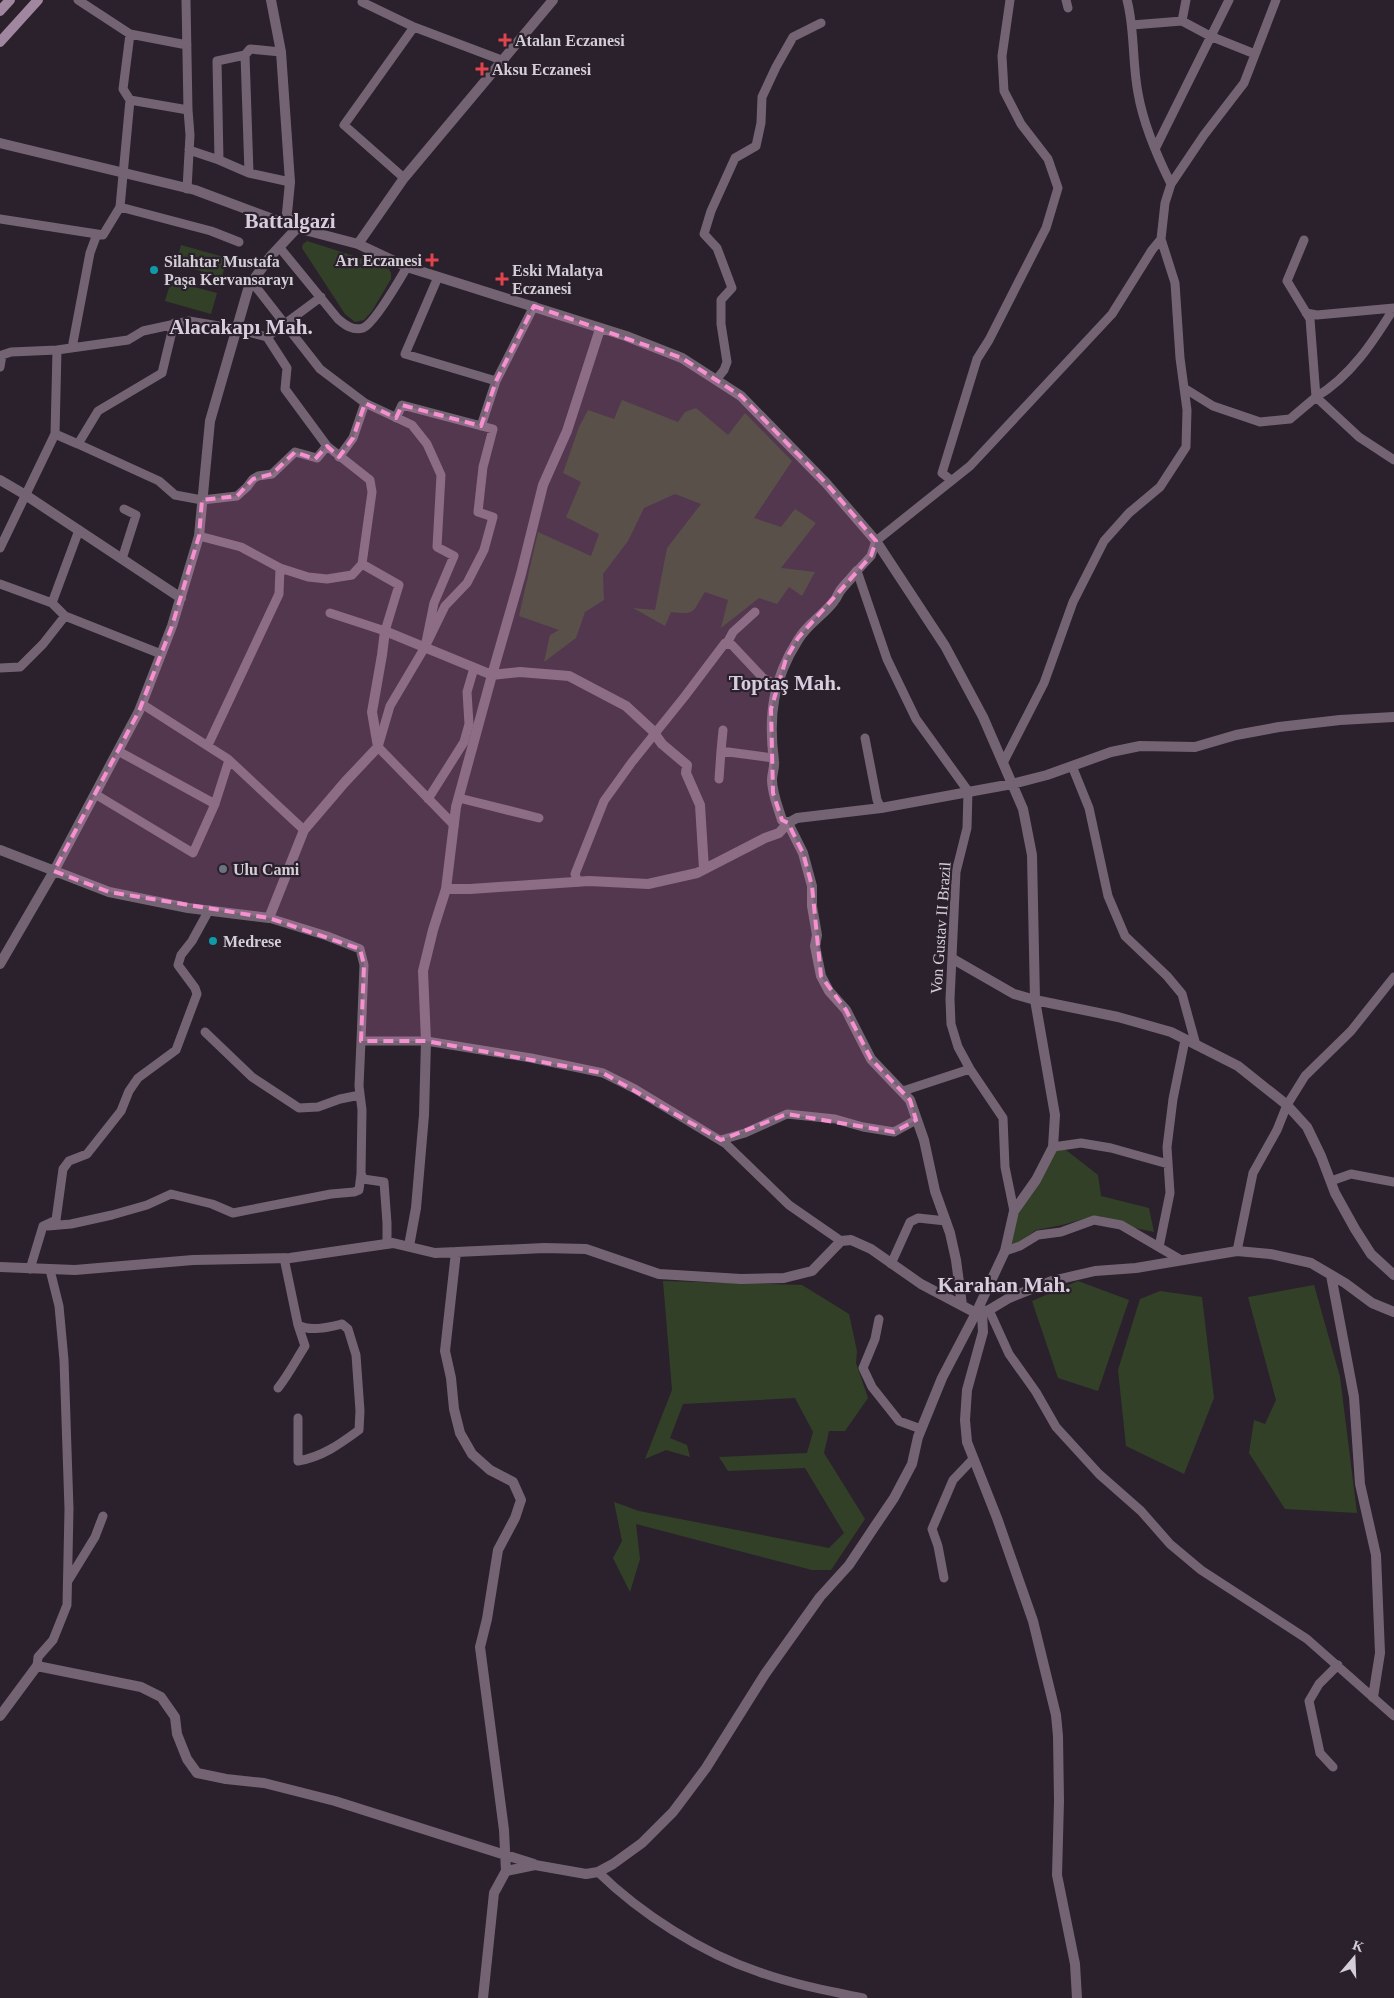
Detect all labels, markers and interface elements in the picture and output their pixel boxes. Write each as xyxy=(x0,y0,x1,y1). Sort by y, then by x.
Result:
place label: Atalan Eczanesi xyxy=(515,32,625,49)
marker: Atalan Eczanesi xyxy=(499,34,511,46)
place label: Aksu Eczanesi xyxy=(492,61,592,78)
marker: Aksu Eczanesi xyxy=(476,63,488,75)
district label: Battalgazi xyxy=(245,209,336,233)
place label: Arı Eczanesi xyxy=(335,252,423,269)
place label: Silahtar Mustafa Paşa Kervansarayı xyxy=(164,253,294,289)
marker: Arı Eczanesi xyxy=(426,254,438,266)
place label: Eski Malatya Eczanesi xyxy=(512,262,603,297)
marker: Silahtar Mustafa Paşa Kervansarayı xyxy=(148,264,160,276)
marker: Eski Malatya Eczanesi xyxy=(496,273,508,285)
district label: Alacakapı Mah. xyxy=(169,315,313,339)
district label: Toptaş Mah. xyxy=(729,671,841,695)
place label: Ulu Cami xyxy=(233,861,300,878)
street label: Von Gustav II Brazil xyxy=(927,861,954,995)
marker: Ulu Cami xyxy=(217,863,229,875)
place label: Medrese xyxy=(223,933,281,950)
marker: Medrese xyxy=(207,935,219,947)
district label: Karahan Mah. xyxy=(937,1273,1071,1297)
north arrow xyxy=(1329,1933,1379,1983)
text: K xyxy=(1350,1937,1366,1955)

